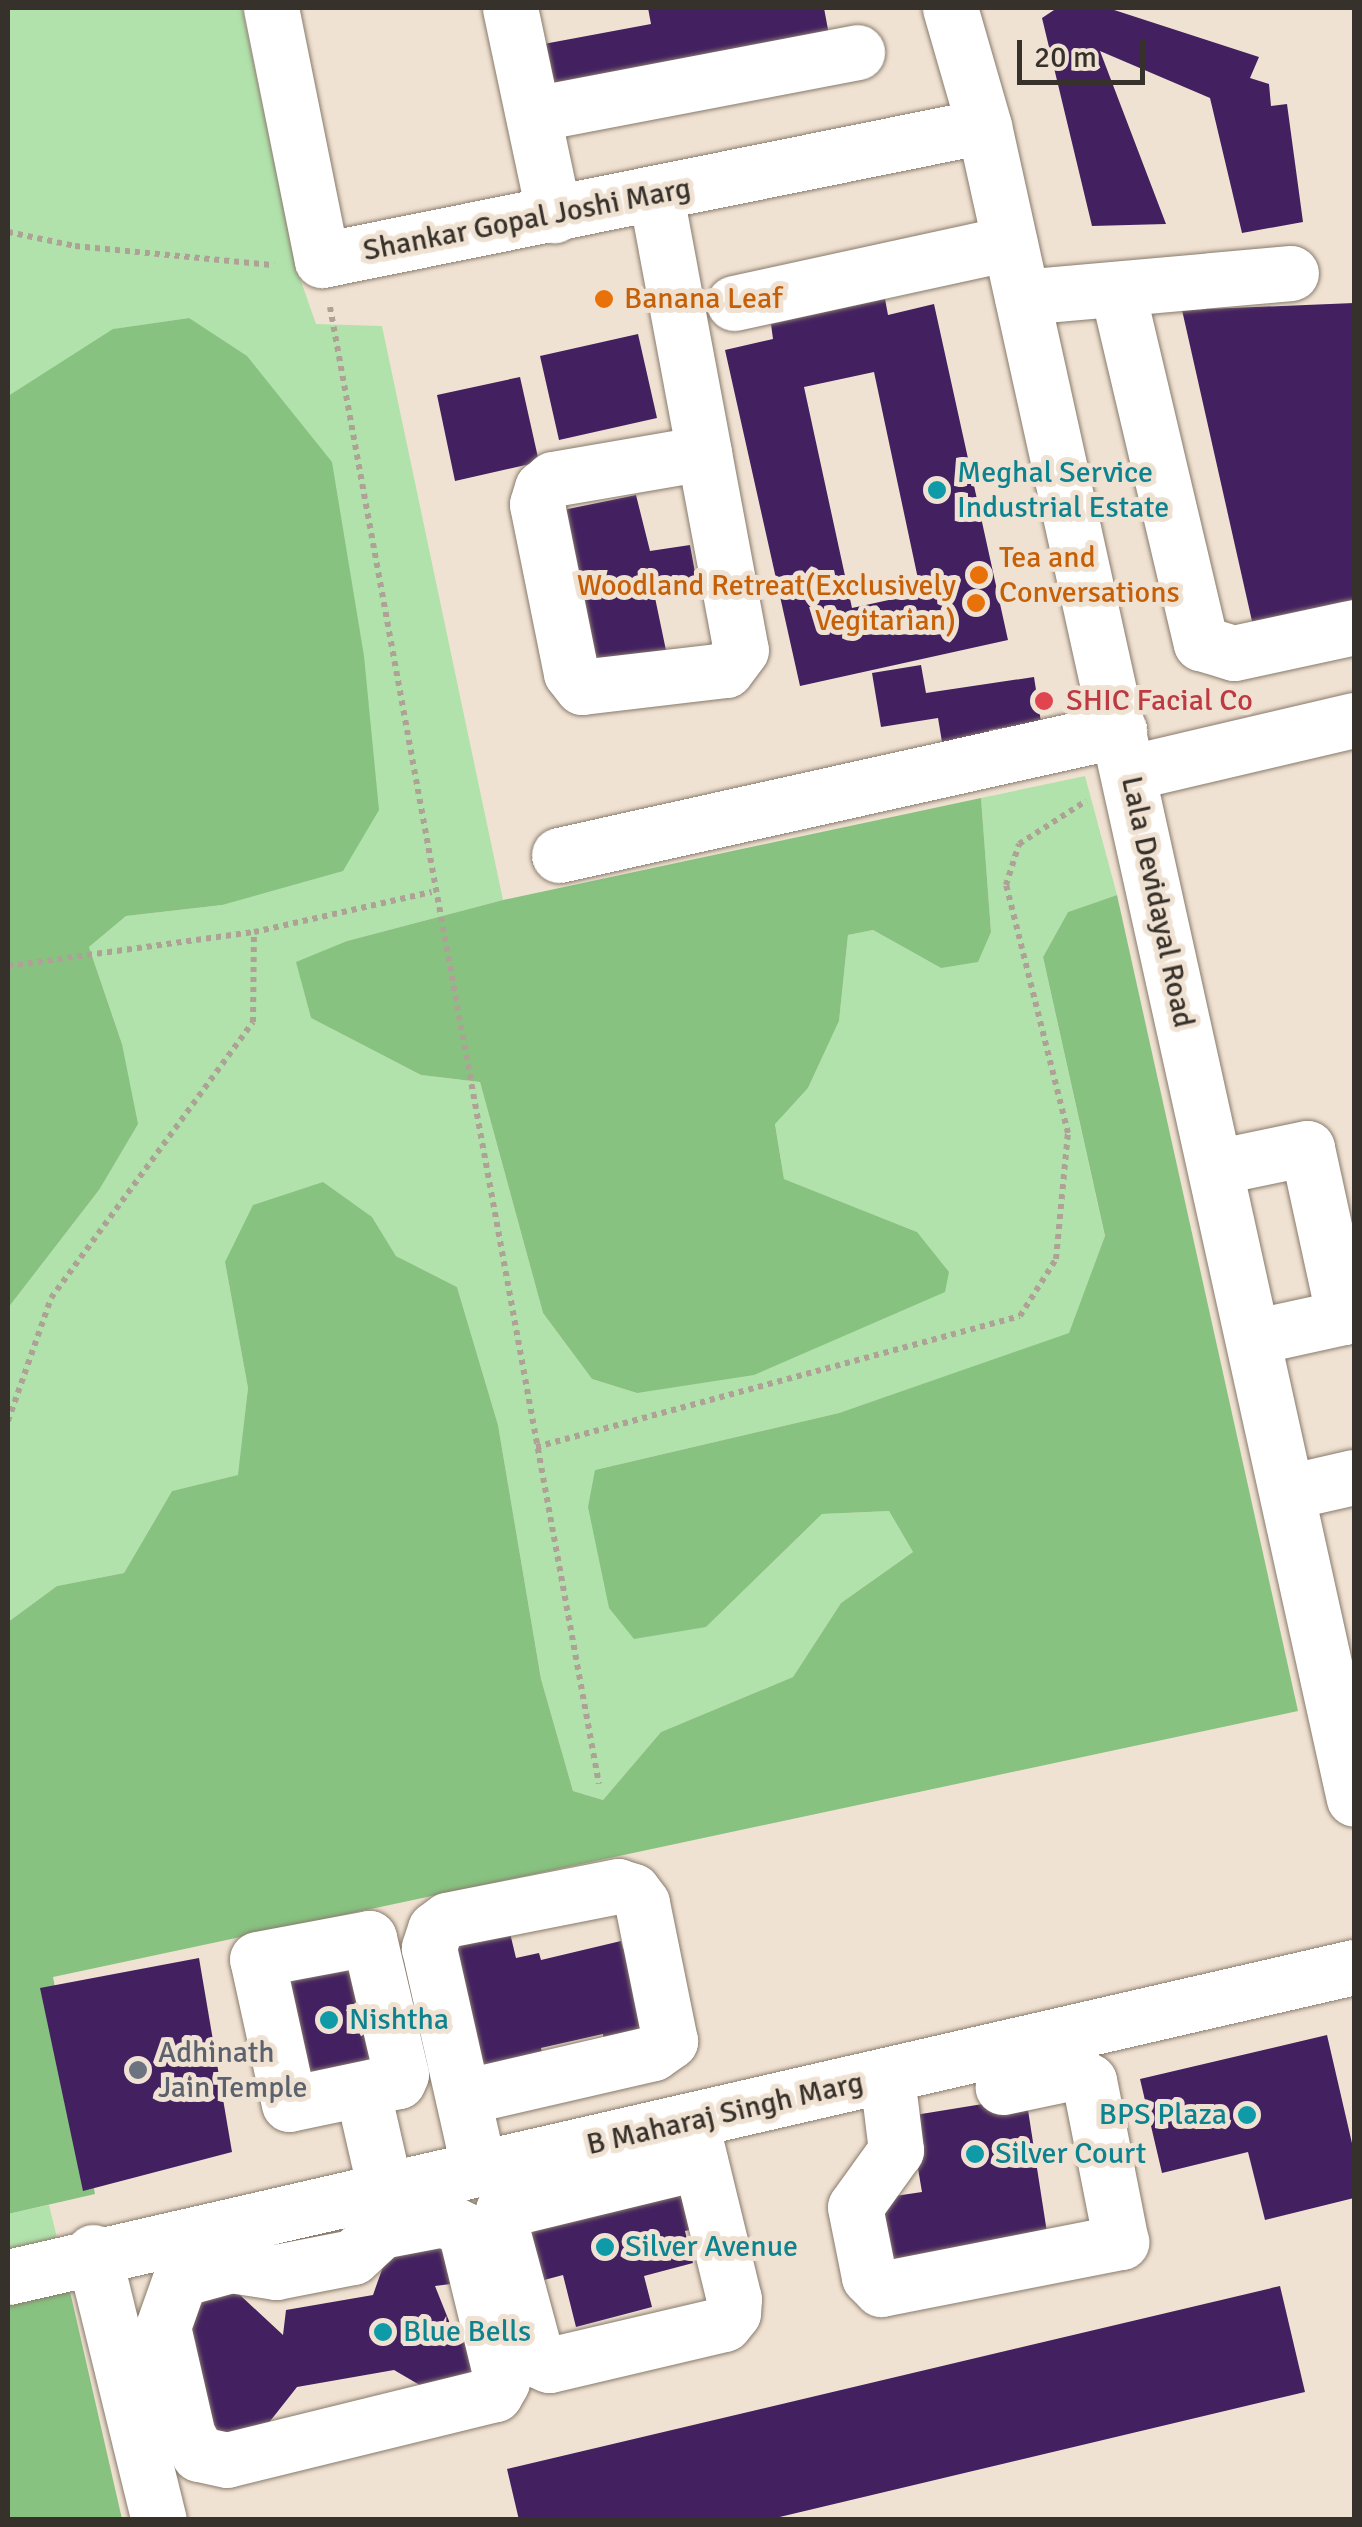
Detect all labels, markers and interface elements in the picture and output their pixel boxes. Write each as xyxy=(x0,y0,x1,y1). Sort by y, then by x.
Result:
scale bar xyxy=(1022,20,1150,82)
text: 20 m xyxy=(1034,39,1097,76)
street label: Shankar Gopal Joshi Marg xyxy=(360,171,694,269)
place label: Banana Leaf xyxy=(624,281,782,317)
marker: Banana Leaf xyxy=(593,288,615,310)
place label: Meghal Service Industrial Estate xyxy=(957,455,1169,526)
marker: Meghal Service Industrial Estate xyxy=(926,479,948,501)
place label: Tea and Conversations xyxy=(999,540,1180,610)
marker: Tea and Conversations xyxy=(968,564,990,586)
place label: Woodland Retreat(Exclusively Vegitarian) xyxy=(577,568,956,638)
marker: Woodland Retreat(Exclusively Vegitarian) xyxy=(965,592,987,614)
place label: SHIC Facial Co xyxy=(1066,683,1253,719)
marker: SHIC Facial Co xyxy=(1031,688,1057,714)
street label: Lala Devidayal Road xyxy=(1113,773,1201,1031)
place label: Nishtha xyxy=(349,2002,449,2038)
marker: Nishtha xyxy=(318,2009,340,2031)
place label: Adhinath Jain Temple xyxy=(158,2035,308,2106)
marker: Adhinath Jain Temple xyxy=(127,2059,149,2081)
street label: B Maharaj Singh Marg xyxy=(583,2065,867,2163)
place label: BPS Plaza xyxy=(1099,2097,1227,2133)
marker: BPS Plaza xyxy=(1236,2104,1258,2126)
place label: Silver Court xyxy=(995,2136,1146,2172)
marker: Silver Court xyxy=(964,2143,986,2165)
place label: Silver Avenue xyxy=(625,2229,798,2265)
marker: Silver Avenue xyxy=(594,2236,616,2258)
place label: Blue Bells xyxy=(403,2314,531,2350)
marker: Blue Bells xyxy=(372,2321,394,2343)

